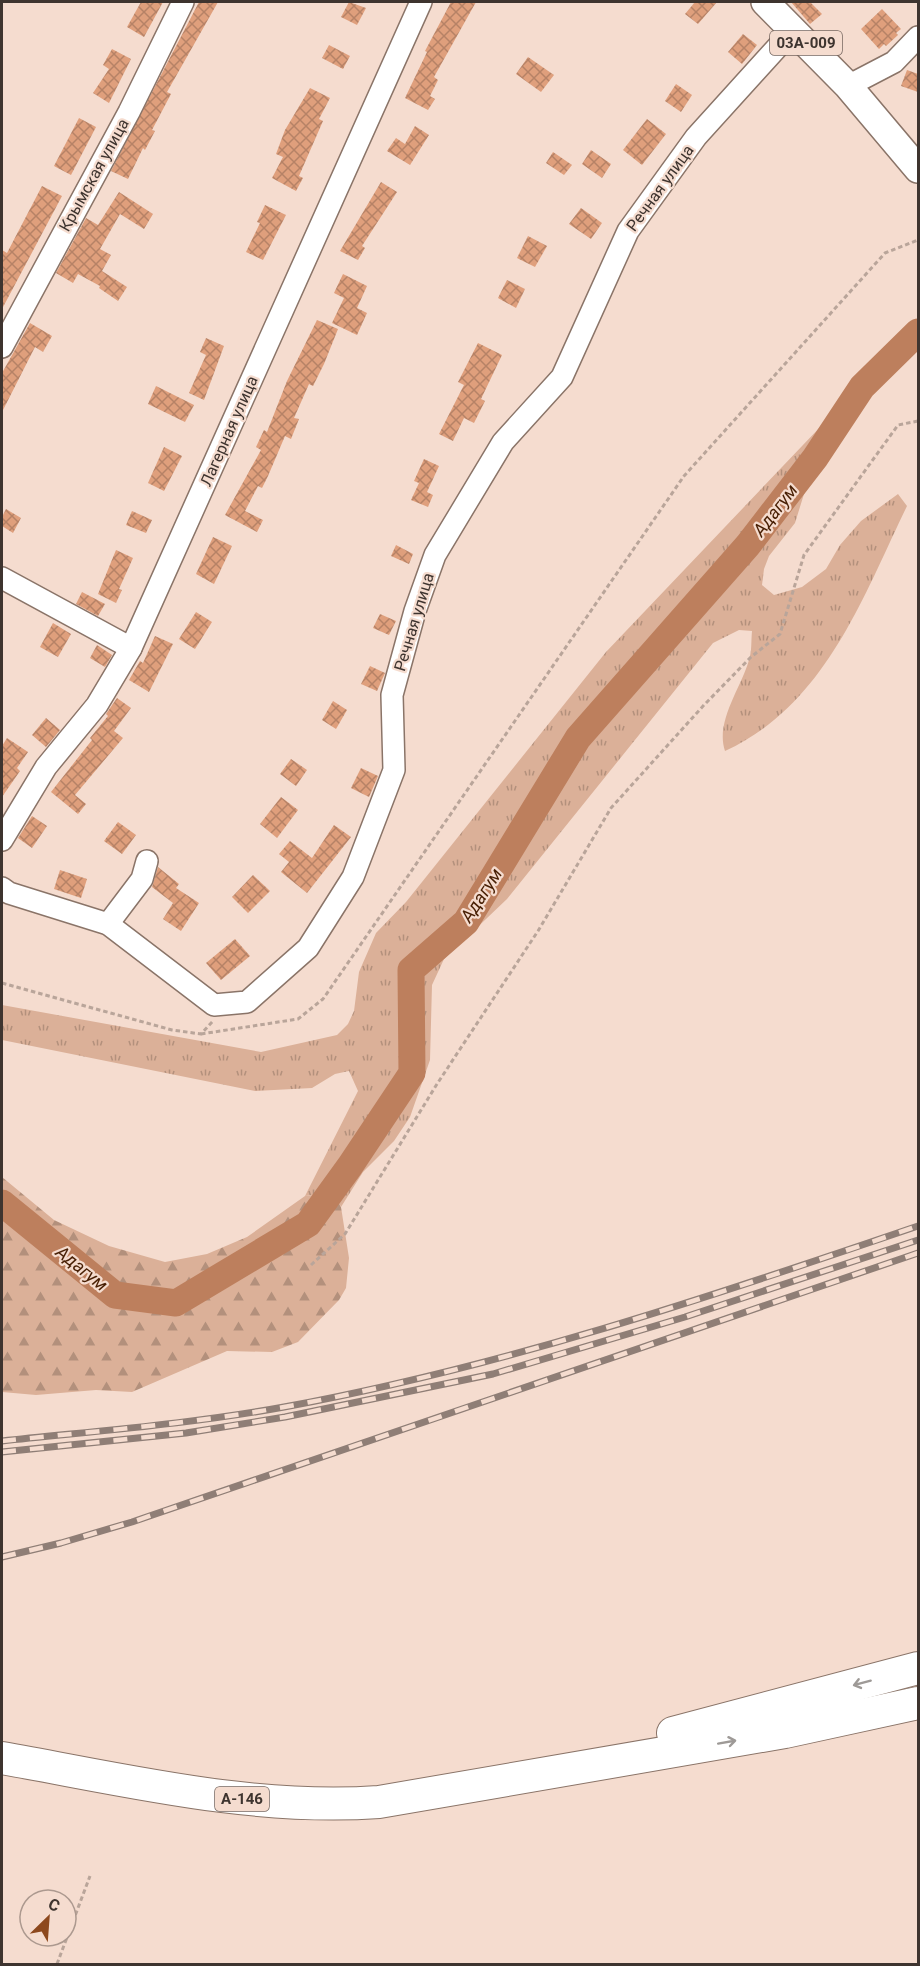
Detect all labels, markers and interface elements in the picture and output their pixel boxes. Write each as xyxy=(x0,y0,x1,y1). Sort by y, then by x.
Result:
road number: 03А-009 xyxy=(770,31,842,55)
street label: Крымская улица xyxy=(55,115,133,235)
street label: Речная улица xyxy=(622,141,698,235)
street label: Лагерная улица xyxy=(196,373,262,489)
water label: Адагум xyxy=(748,480,802,541)
street label: Речная улица xyxy=(390,571,438,673)
water label: Адагум xyxy=(455,864,506,927)
water label: Адагум xyxy=(51,1240,112,1295)
one-way arrow xyxy=(853,1677,872,1689)
one-way arrow xyxy=(717,1736,737,1747)
road number: А-146 xyxy=(215,1787,269,1811)
north arrow xyxy=(18,1888,78,1948)
text: С xyxy=(45,1894,63,1916)

